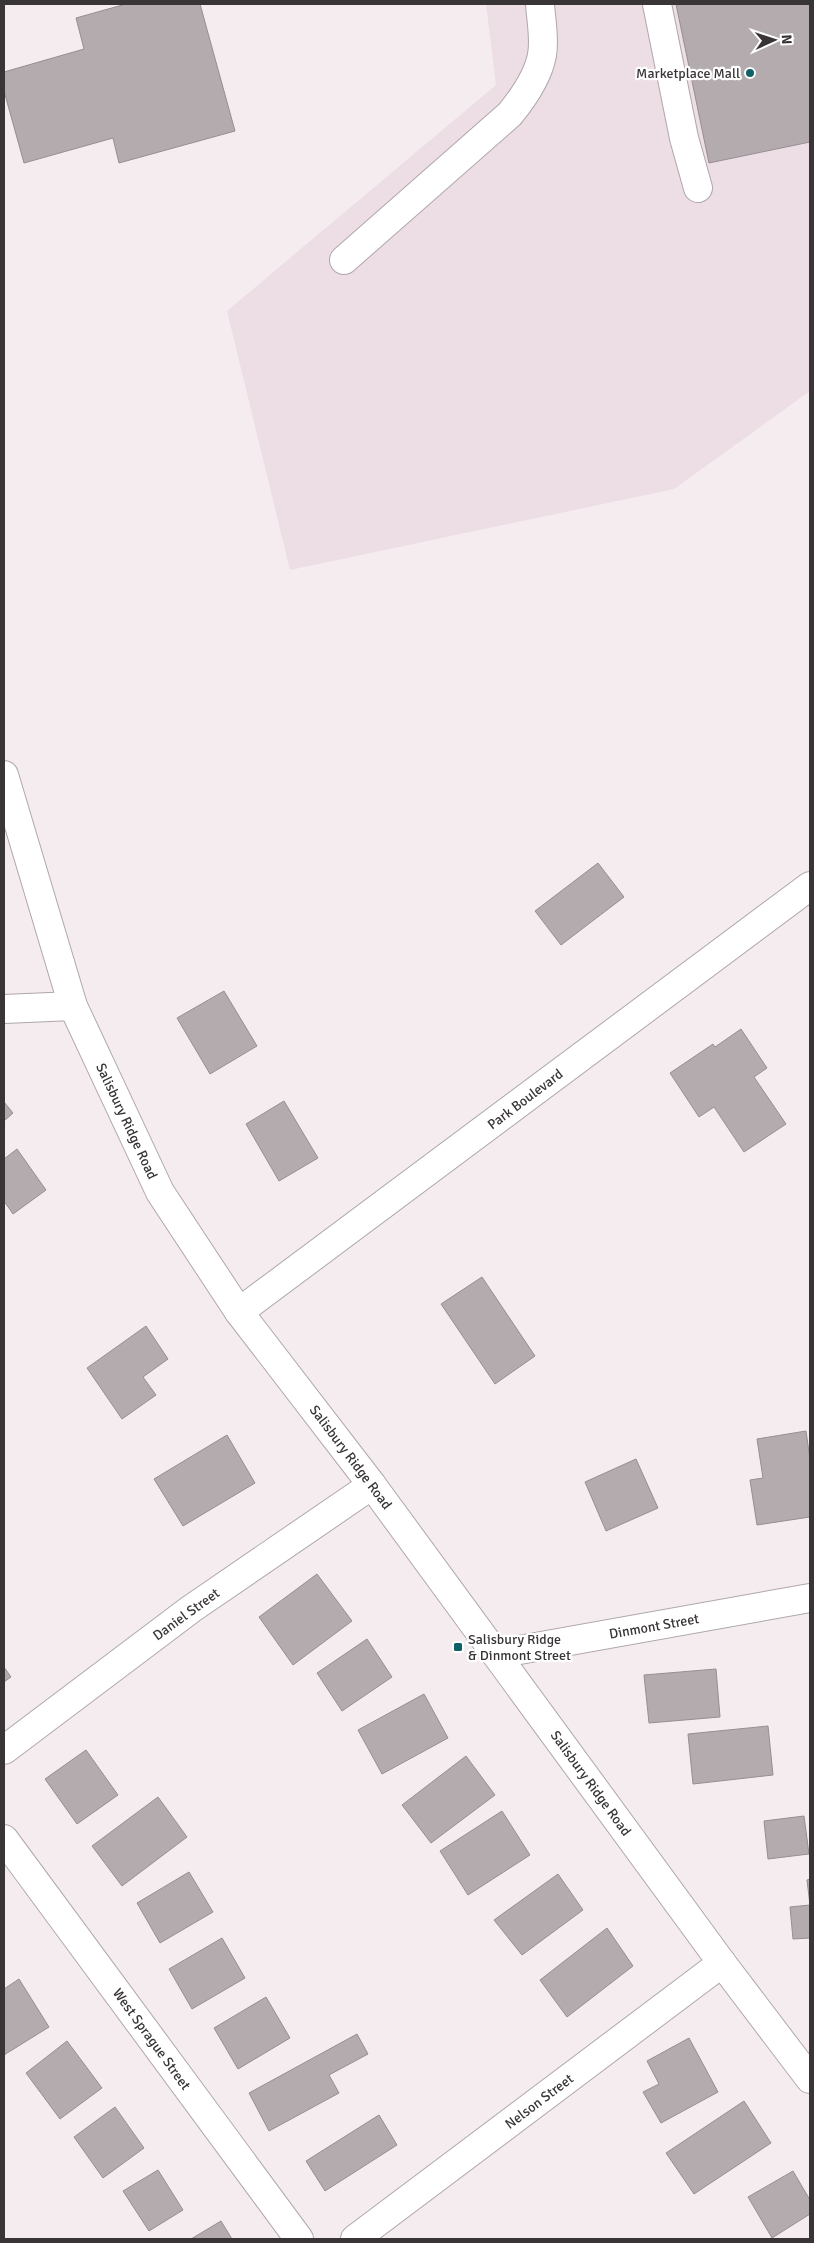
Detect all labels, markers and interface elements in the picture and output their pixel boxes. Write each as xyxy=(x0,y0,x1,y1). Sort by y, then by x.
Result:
north arrow xyxy=(749,15,799,65)
text: N xyxy=(778,34,795,45)
place label: Marketplace Mall xyxy=(636,65,740,82)
marker: Marketplace Mall xyxy=(744,67,756,79)
street label: Salisbury Ridge Road xyxy=(92,1060,161,1182)
street label: Park Boulevard xyxy=(484,1065,566,1133)
street label: Salisbury Ridge Road xyxy=(306,1402,395,1513)
street label: Daniel Street xyxy=(150,1585,223,1644)
street label: Dinmont Street xyxy=(608,1610,700,1643)
place label: Salisbury Ridge & Dinmont Street xyxy=(468,1631,571,1664)
marker: Salisbury Ridge & Dinmont Street xyxy=(452,1641,464,1653)
street label: Salisbury Ridge Road xyxy=(547,1727,635,1839)
street label: West Sprague Street xyxy=(109,1985,194,2093)
street label: Nelson Street xyxy=(502,2070,577,2133)

